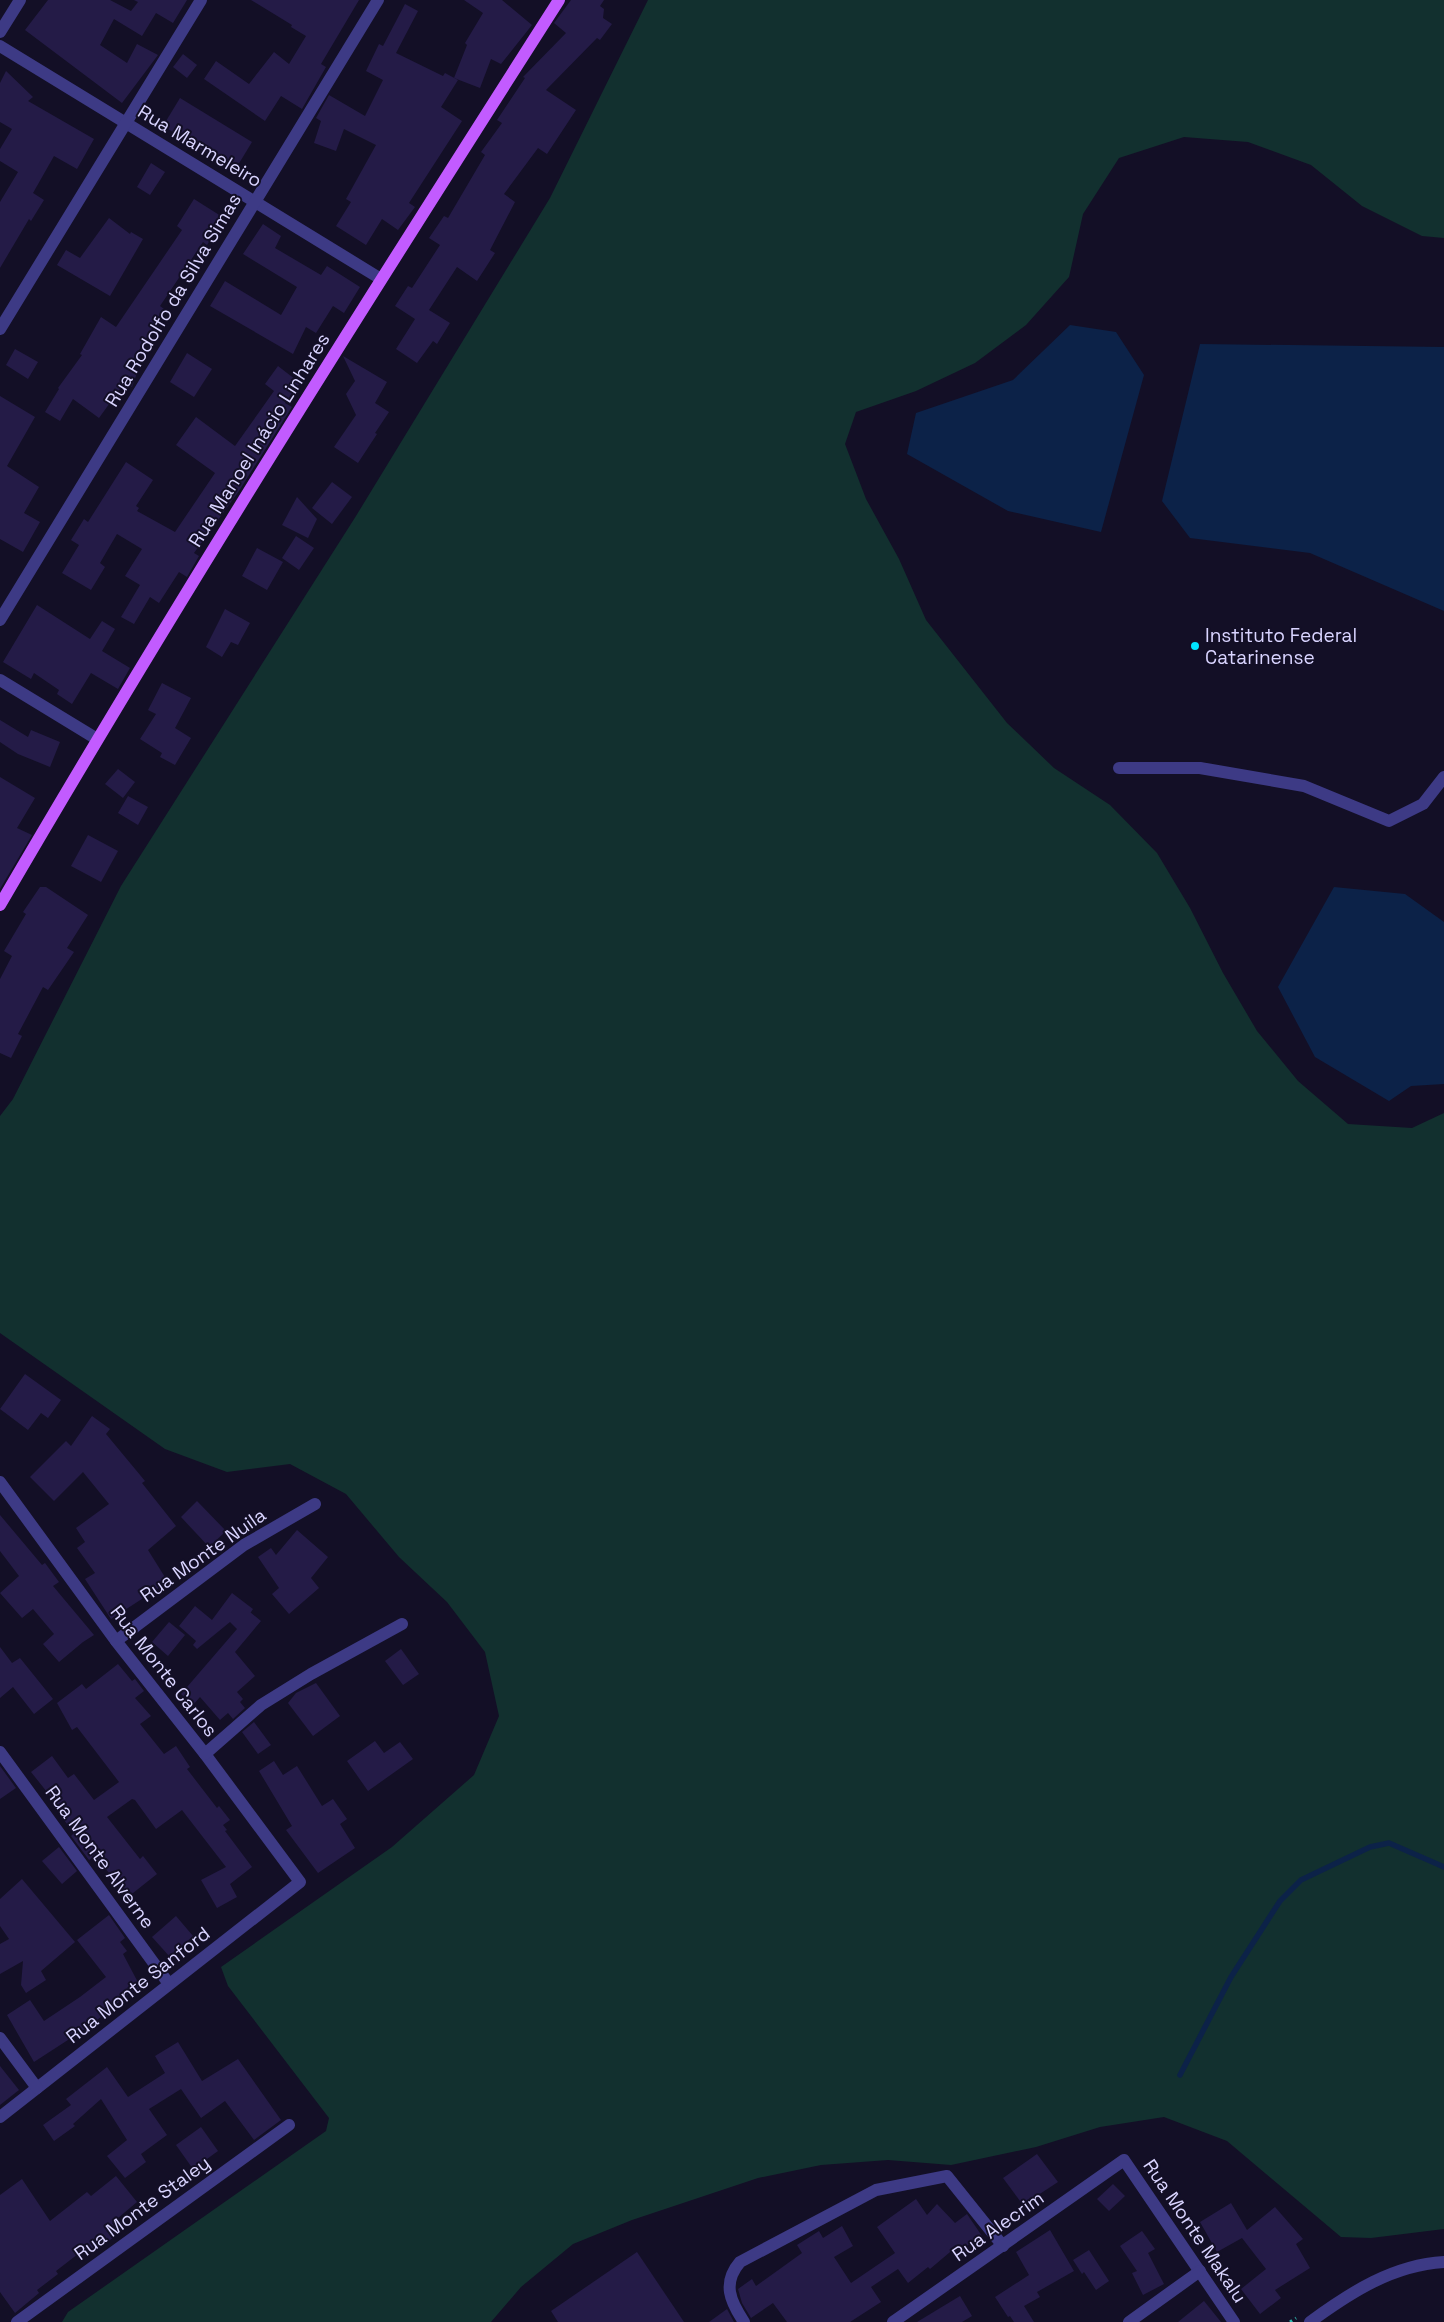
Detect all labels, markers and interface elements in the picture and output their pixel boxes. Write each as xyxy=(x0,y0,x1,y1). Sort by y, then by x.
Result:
street label: Rua Marmeleiro xyxy=(133,99,267,193)
street label: Rua Rodolfo da Silva Simas xyxy=(99,189,247,411)
street label: Rua Manoel Inácio Linhares xyxy=(183,328,335,552)
place label: Instituto Federal Catarinense xyxy=(1205,623,1357,670)
marker: Instituto Federal Catarinense xyxy=(1189,640,1201,652)
street label: Rua Monte Nuila xyxy=(135,1502,271,1608)
street label: Rua Monte Carlos xyxy=(105,1600,223,1742)
street label: Rua Monte Alverne xyxy=(40,1780,160,1934)
street label: Rua Monte Sanford xyxy=(61,1921,215,2049)
street label: Rua Monte Staley xyxy=(69,2150,215,2266)
street label: Rua Monte Makalu xyxy=(1138,2154,1252,2308)
street label: Rua Alecrim xyxy=(947,2185,1049,2267)

